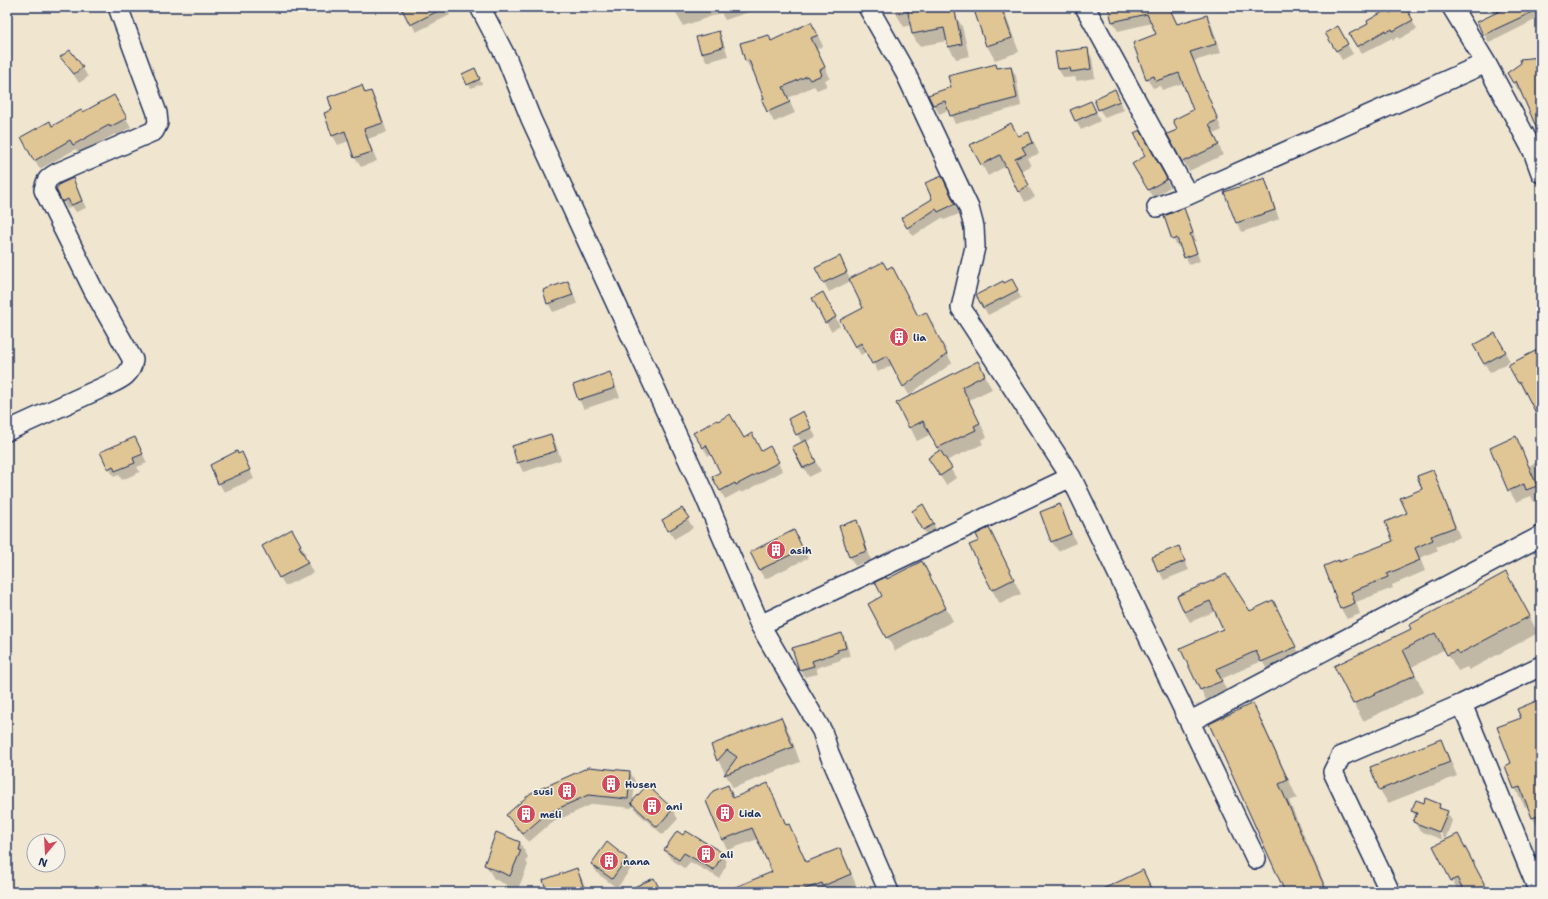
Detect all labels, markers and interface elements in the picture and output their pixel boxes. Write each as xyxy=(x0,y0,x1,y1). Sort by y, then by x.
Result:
building icon: lia xyxy=(888,326,910,348)
place label: lia xyxy=(913,331,926,344)
building icon: asih xyxy=(765,539,787,561)
place label: asih xyxy=(790,544,812,557)
building icon: Husen xyxy=(600,773,622,795)
place label: Husen xyxy=(625,778,657,791)
building icon: susi xyxy=(556,780,578,802)
place label: susi xyxy=(533,785,553,798)
building icon: ani xyxy=(641,795,663,817)
place label: ani xyxy=(666,800,682,813)
building icon: Lida xyxy=(714,802,736,824)
building icon: meli xyxy=(515,803,537,825)
place label: Lida xyxy=(739,807,761,820)
place label: meli xyxy=(540,808,562,821)
north arrow xyxy=(26,833,66,873)
building icon: ali xyxy=(695,843,717,865)
place label: ali xyxy=(720,848,733,861)
building icon: nana xyxy=(598,850,620,872)
text: N xyxy=(36,853,50,871)
place label: nana xyxy=(623,855,650,868)

